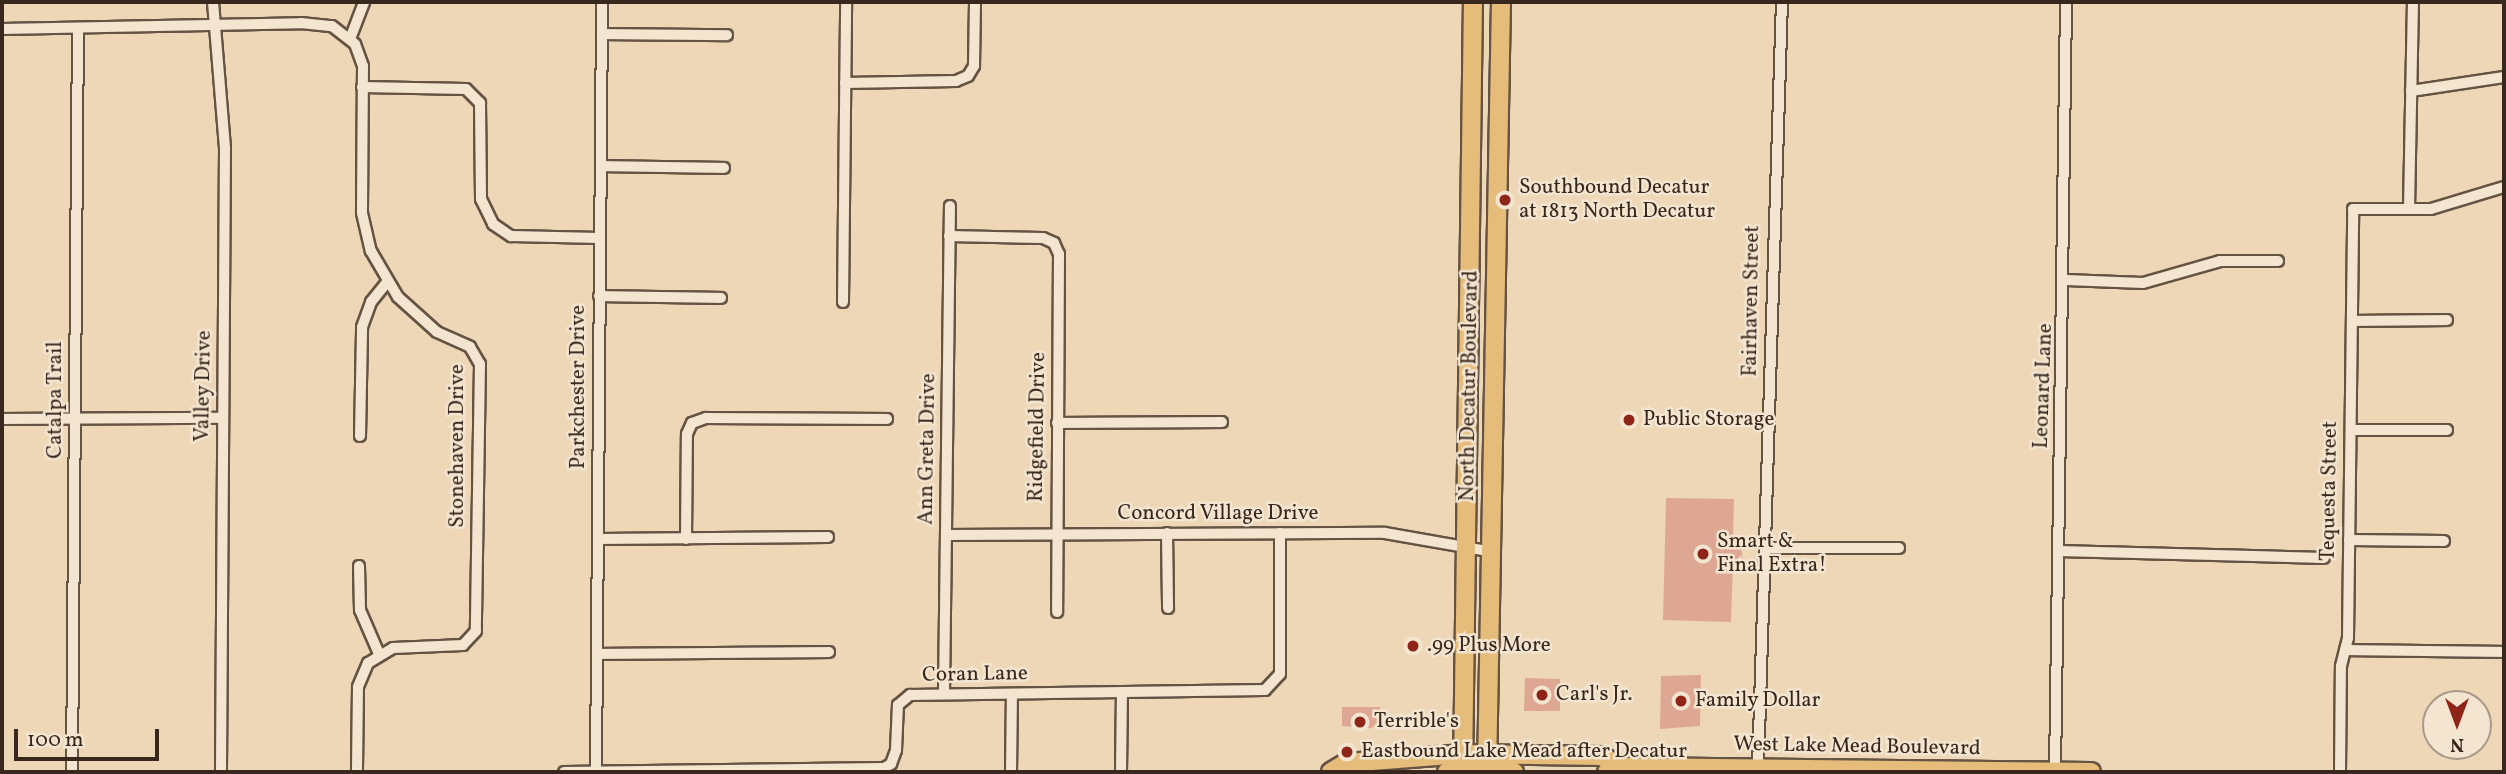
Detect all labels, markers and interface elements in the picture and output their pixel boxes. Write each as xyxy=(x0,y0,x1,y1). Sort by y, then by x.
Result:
place label: Southbound Decatur at 1813 North Decatur xyxy=(1519,175,1715,225)
marker: Southbound Decatur at 1813 North Decatur xyxy=(1497,192,1513,208)
street label: Fairhaven Street xyxy=(1738,225,1766,377)
street label: North Decatur Boulevard xyxy=(1455,270,1485,502)
street label: Parkchester Drive xyxy=(566,305,592,469)
street label: Leonard Lane xyxy=(2029,323,2059,449)
street label: Valley Drive xyxy=(190,330,218,442)
street label: Catalpa Trail xyxy=(43,341,69,459)
street label: Ridgefield Drive xyxy=(1024,352,1052,502)
street label: Stonehaven Drive xyxy=(445,364,471,528)
street label: Ann Greta Drive xyxy=(914,373,942,525)
place label: Public Storage xyxy=(1643,407,1774,433)
marker: Public Storage xyxy=(1621,412,1637,428)
street label: Tequesta Street xyxy=(2316,421,2344,561)
street label: Concord Village Drive xyxy=(1117,501,1319,527)
place label: Smart & Final Extra! xyxy=(1717,529,1827,579)
marker: Smart & Final Extra! xyxy=(1695,546,1711,562)
place label: .99 Plus More xyxy=(1427,633,1551,659)
marker: .99 Plus More xyxy=(1405,638,1421,654)
street label: Coran Lane xyxy=(922,661,1028,689)
place label: Carl's Jr. xyxy=(1556,682,1632,708)
marker: Carl's Jr. xyxy=(1534,687,1550,703)
place label: Family Dollar xyxy=(1695,688,1821,714)
north arrow xyxy=(2422,690,2492,760)
marker: Family Dollar xyxy=(1673,693,1689,709)
place label: Terrible's xyxy=(1374,709,1459,735)
scale bar xyxy=(18,714,163,758)
marker: Terrible's xyxy=(1352,714,1368,730)
text: 100 m xyxy=(27,726,84,755)
text: N xyxy=(2450,731,2464,757)
street label: West Lake Mead Boulevard xyxy=(1733,732,1981,762)
place label: Eastbound Lake Mead after Decatur xyxy=(1361,739,1687,765)
marker: Eastbound Lake Mead after Decatur xyxy=(1339,744,1355,760)

